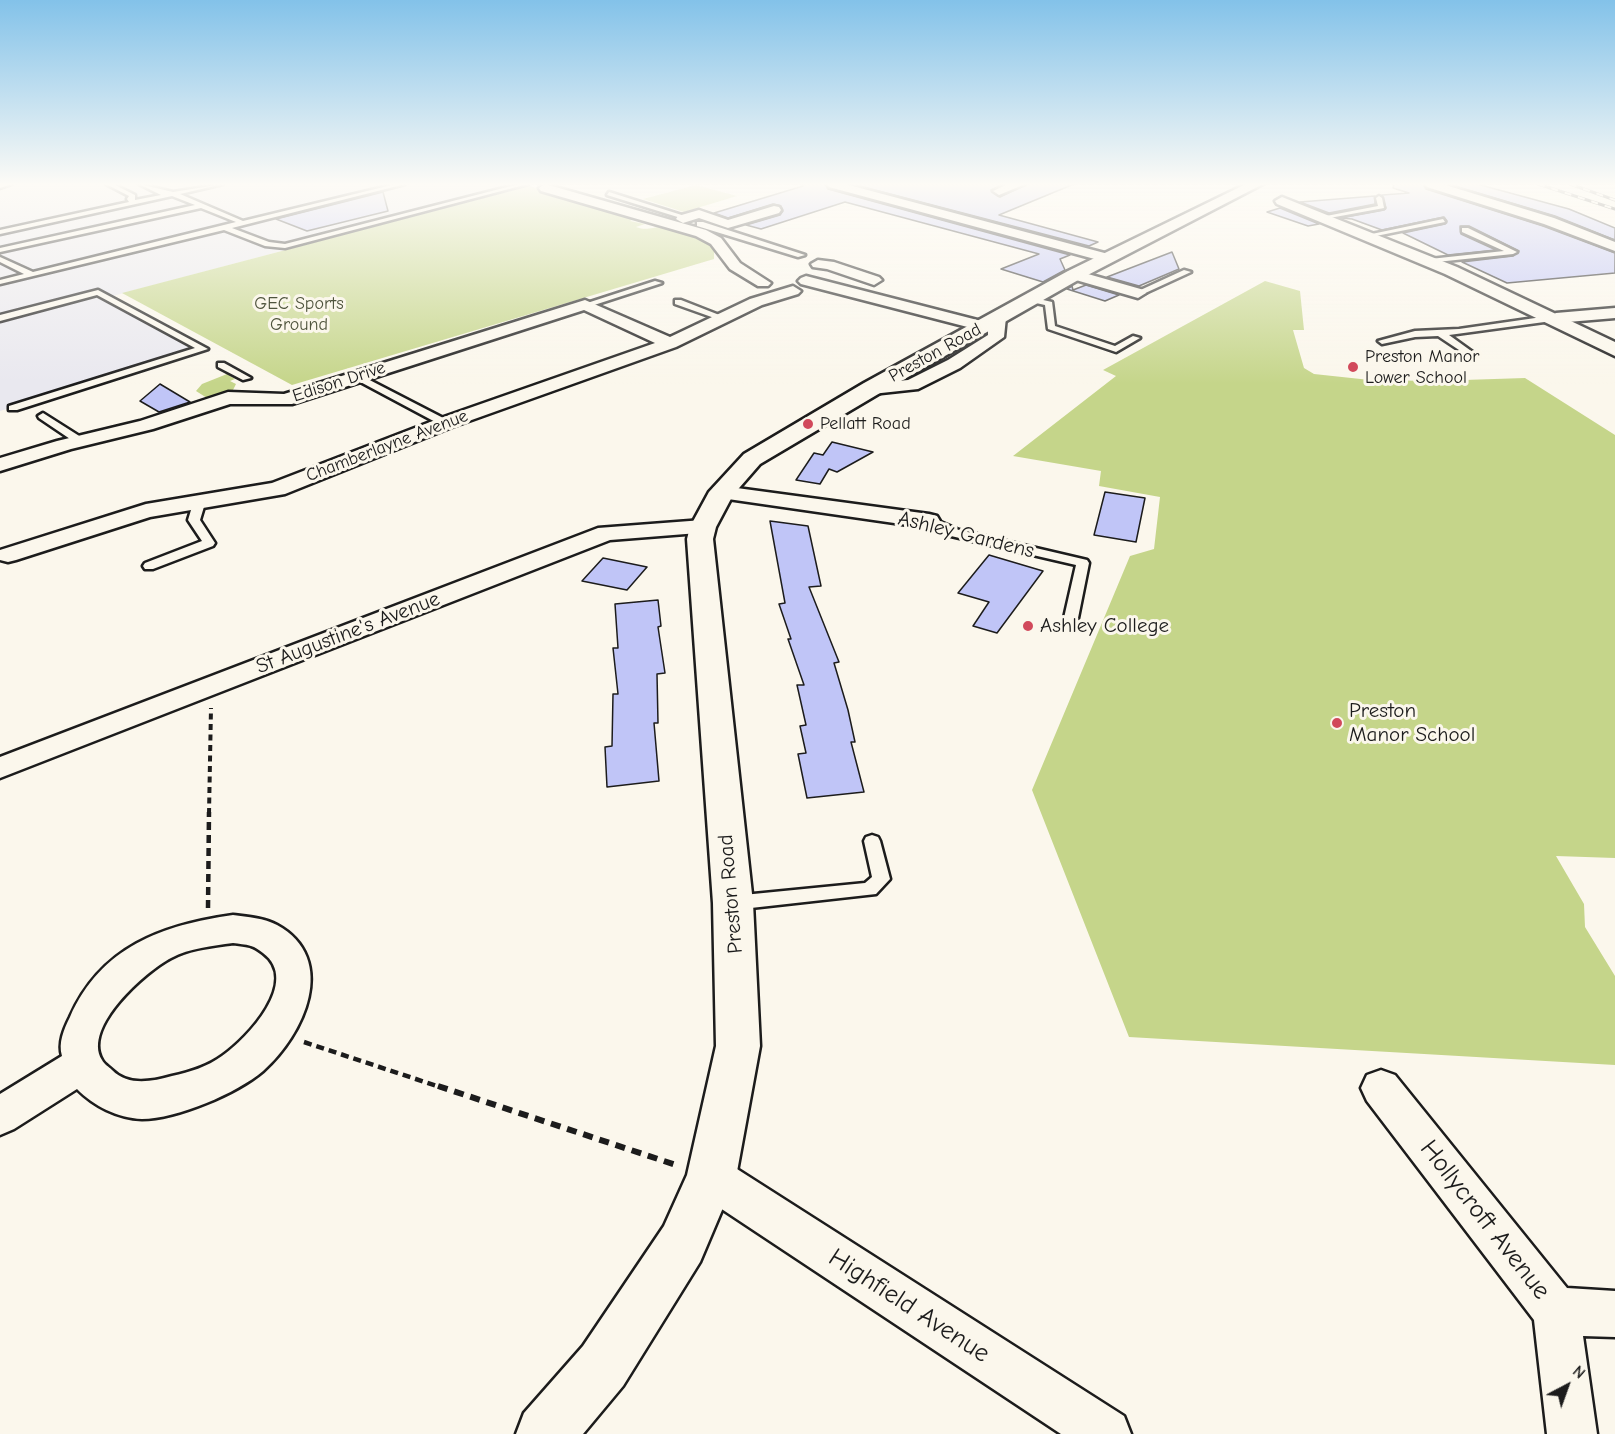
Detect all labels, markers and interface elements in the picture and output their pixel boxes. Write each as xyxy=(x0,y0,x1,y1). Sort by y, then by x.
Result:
park label: GEC Sports Ground xyxy=(254,293,344,336)
street label: Preston Road xyxy=(885,319,985,387)
place label: Preston Manor Lower School xyxy=(1365,346,1479,388)
street label: Edison Drive xyxy=(290,357,388,407)
marker: Preston Manor Lower School xyxy=(1346,360,1360,374)
street label: Chamberlayne Avenue xyxy=(303,405,471,487)
place label: Pellatt Road xyxy=(820,413,911,435)
marker: Pellatt Road xyxy=(801,417,815,431)
street label: Ashley Gardens xyxy=(895,506,1037,564)
street label: St Augustine's Avenue xyxy=(253,586,443,680)
place label: Ashley College xyxy=(1040,613,1169,639)
marker: Ashley College xyxy=(1021,619,1035,633)
place label: Preston Manor School xyxy=(1349,698,1475,748)
marker: Preston Manor School xyxy=(1330,716,1344,730)
street label: Preston Road xyxy=(713,833,749,955)
street label: Hollycroft Avenue xyxy=(1413,1134,1557,1306)
street label: Highfield Avenue xyxy=(823,1242,995,1370)
north arrow xyxy=(1537,1356,1597,1416)
text: N xyxy=(1569,1362,1589,1383)

